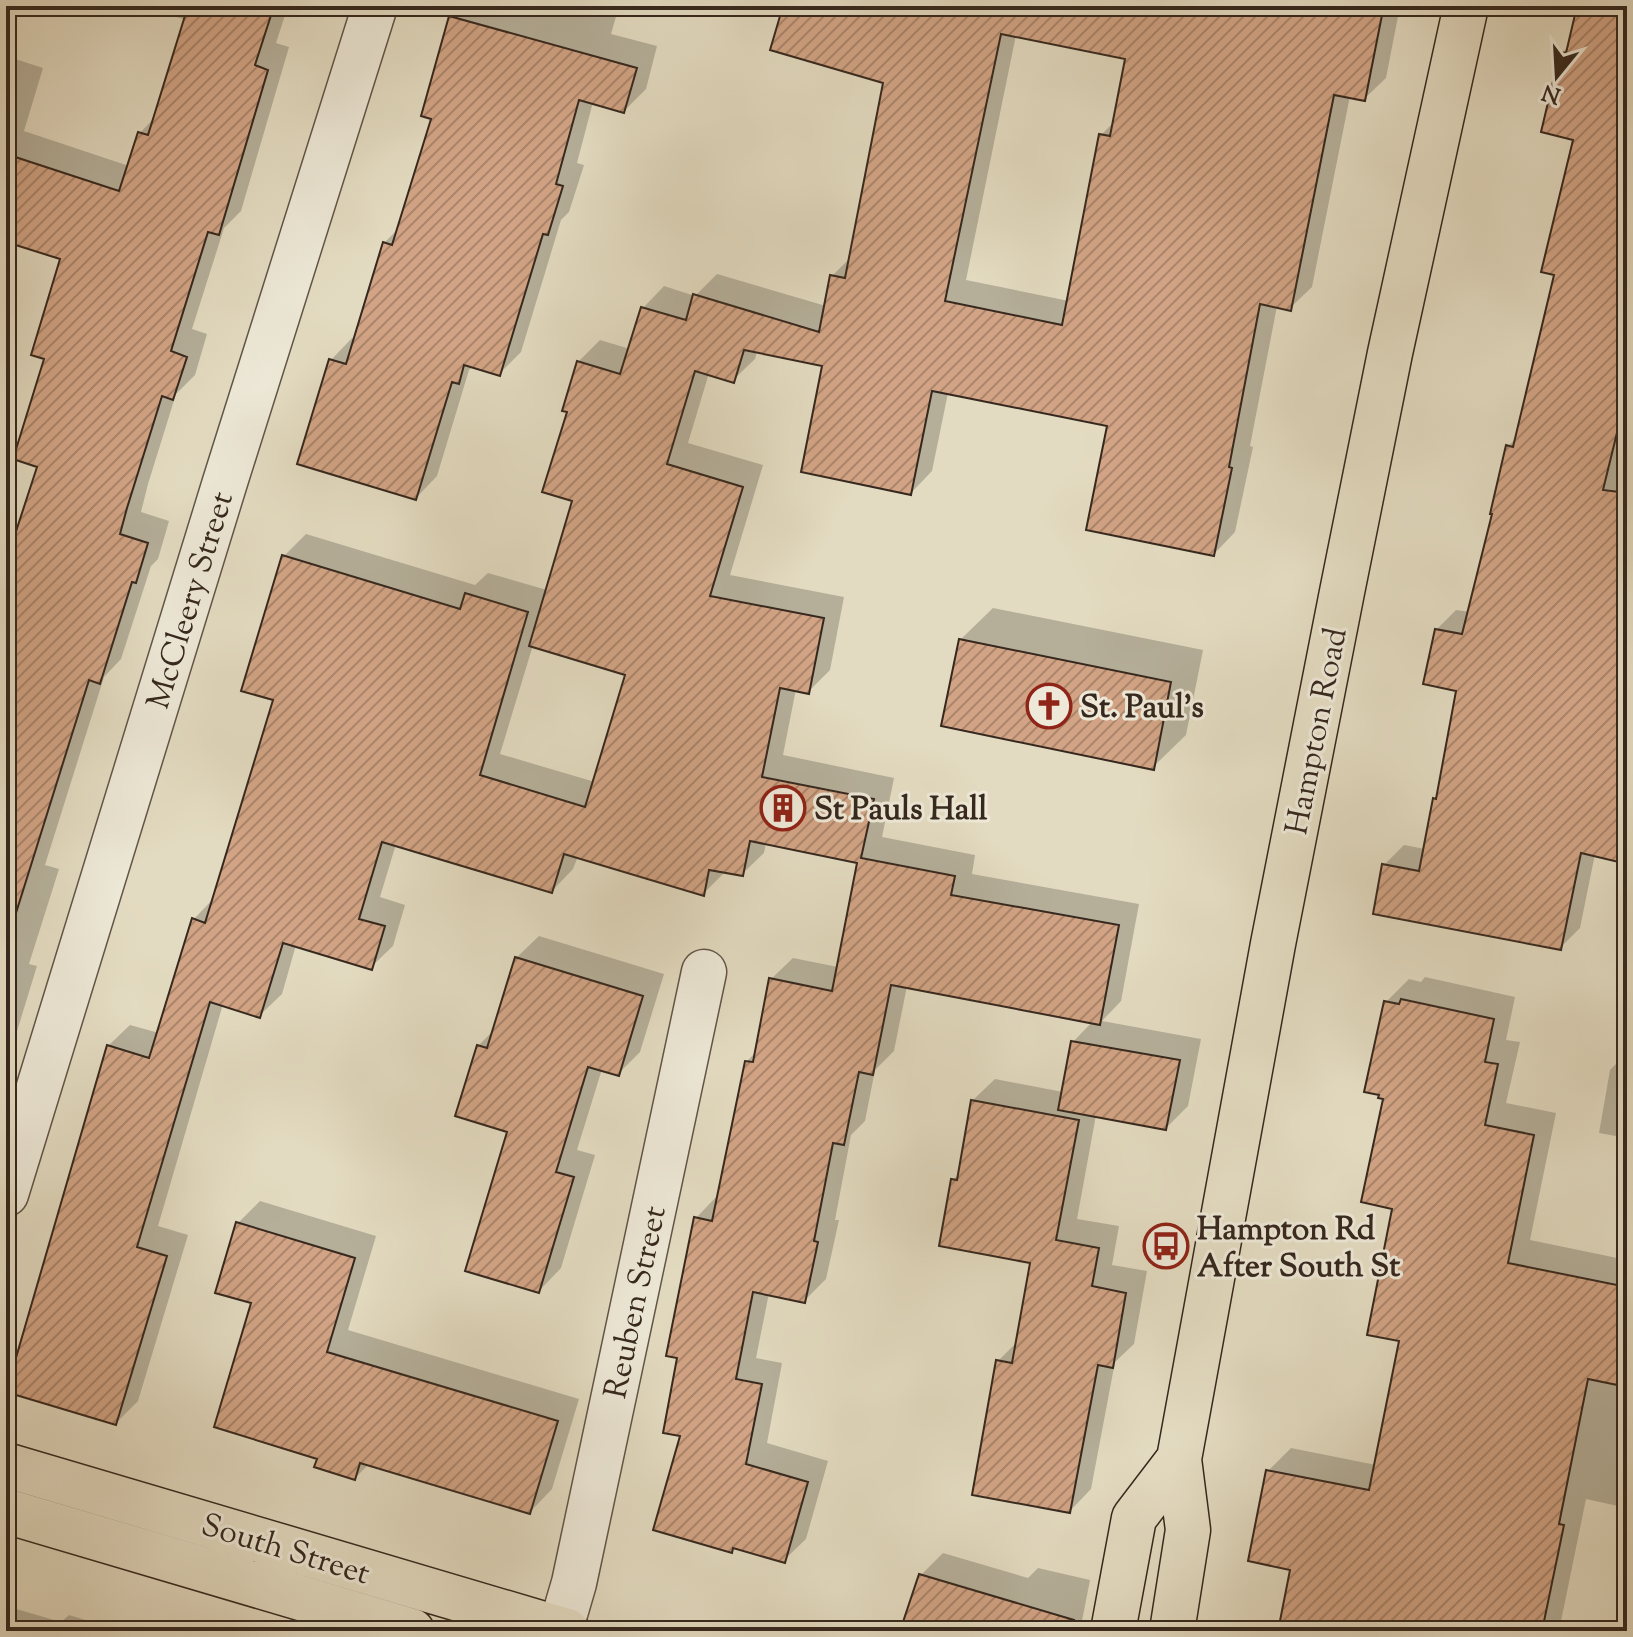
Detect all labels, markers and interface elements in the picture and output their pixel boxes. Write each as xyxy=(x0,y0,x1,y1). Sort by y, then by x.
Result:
north arrow xyxy=(1517,36,1597,116)
text: N xyxy=(1538,74,1565,110)
street label: McCleery Street xyxy=(137,487,247,715)
street label: Hampton Road xyxy=(1275,624,1361,839)
church icon: St. Paul's xyxy=(1025,682,1073,730)
place label: St. Paul's xyxy=(1080,686,1204,732)
building icon: St Pauls Hall xyxy=(759,784,807,832)
place label: St Pauls Hall xyxy=(814,788,987,834)
street label: Reuben Street xyxy=(594,1202,680,1403)
place label: Hampton Rd After South St xyxy=(1197,1208,1400,1291)
bus stop icon: Hampton Rd After South St xyxy=(1142,1222,1190,1270)
street label: South Street xyxy=(195,1503,375,1598)

